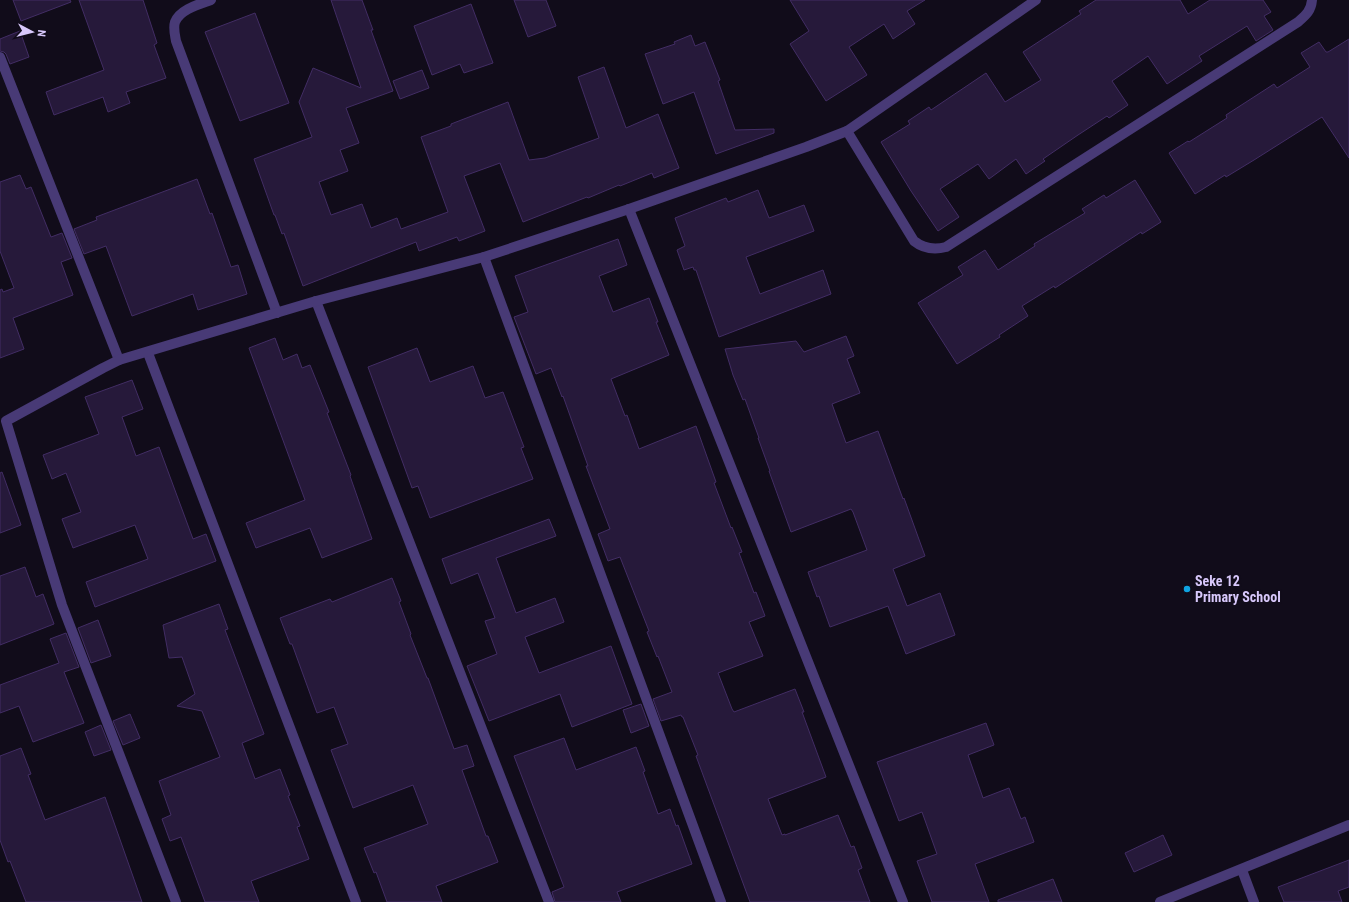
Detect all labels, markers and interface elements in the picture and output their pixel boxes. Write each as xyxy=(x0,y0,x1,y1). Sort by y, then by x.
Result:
north arrow xyxy=(12,12,52,52)
text: N xyxy=(35,29,48,38)
place label: Seke 12 Primary School xyxy=(1195,573,1281,605)
marker: Seke 12 Primary School xyxy=(1182,584,1192,594)

